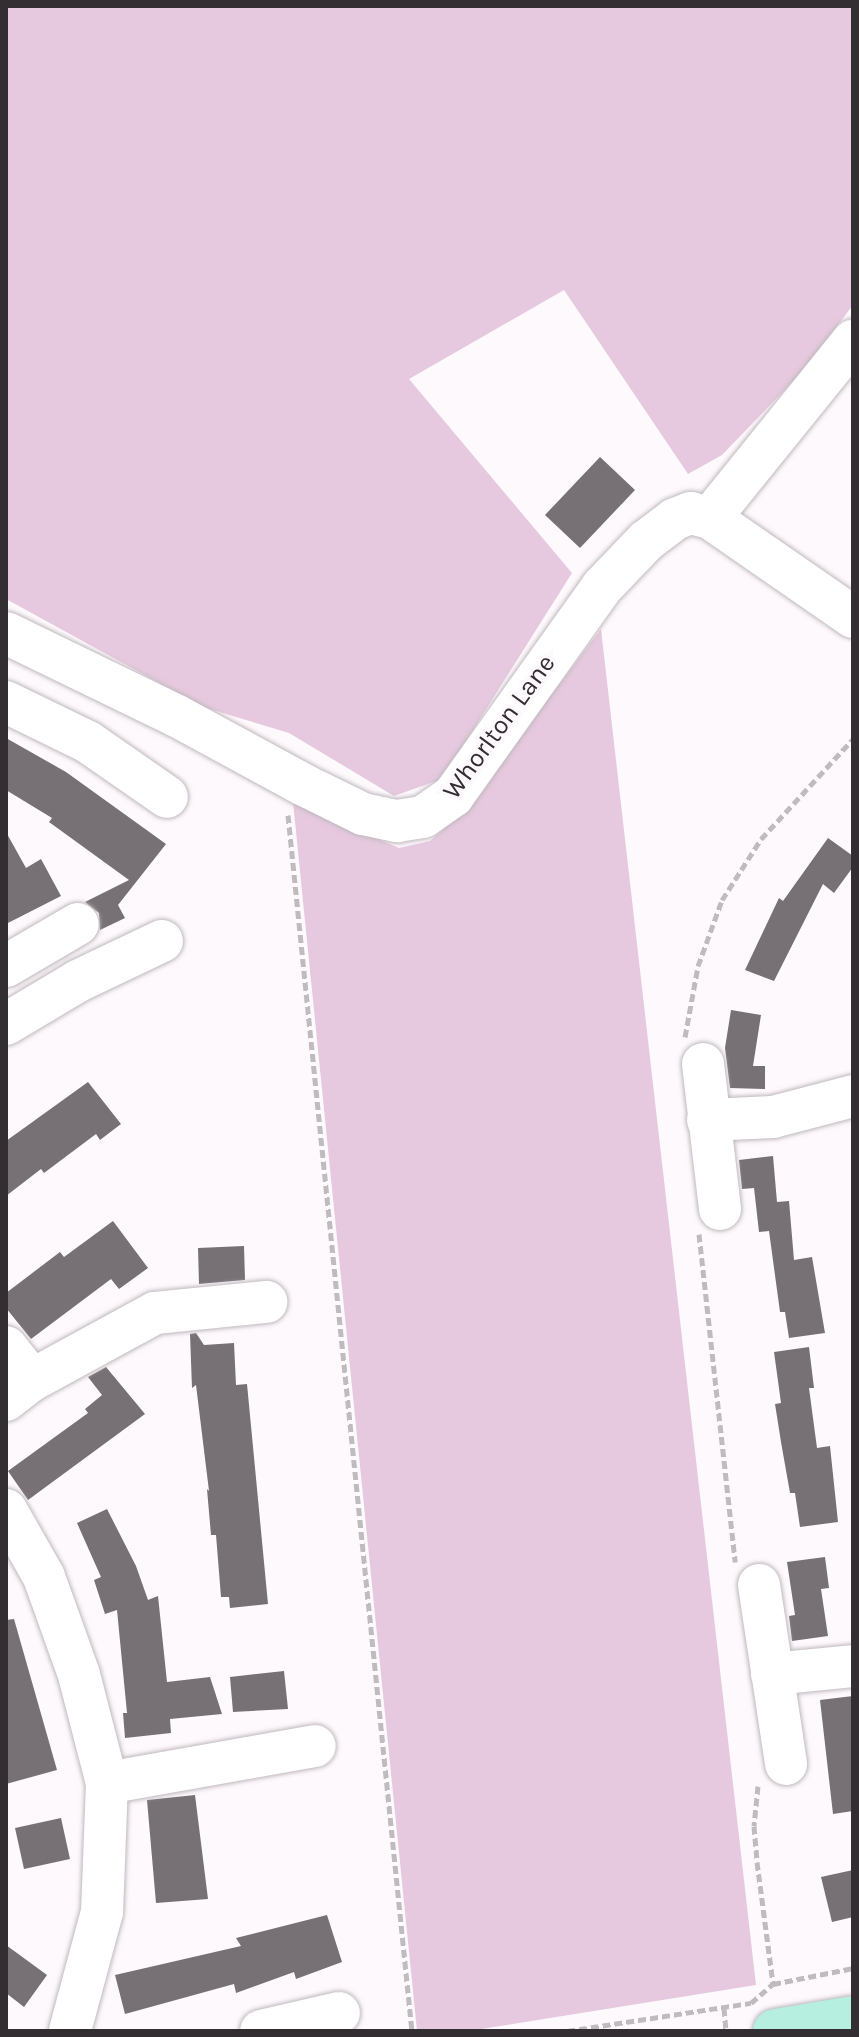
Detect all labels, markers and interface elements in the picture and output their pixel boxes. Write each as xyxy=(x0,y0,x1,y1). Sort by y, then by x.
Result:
street label: Whorlton Lane xyxy=(436,649,562,805)

